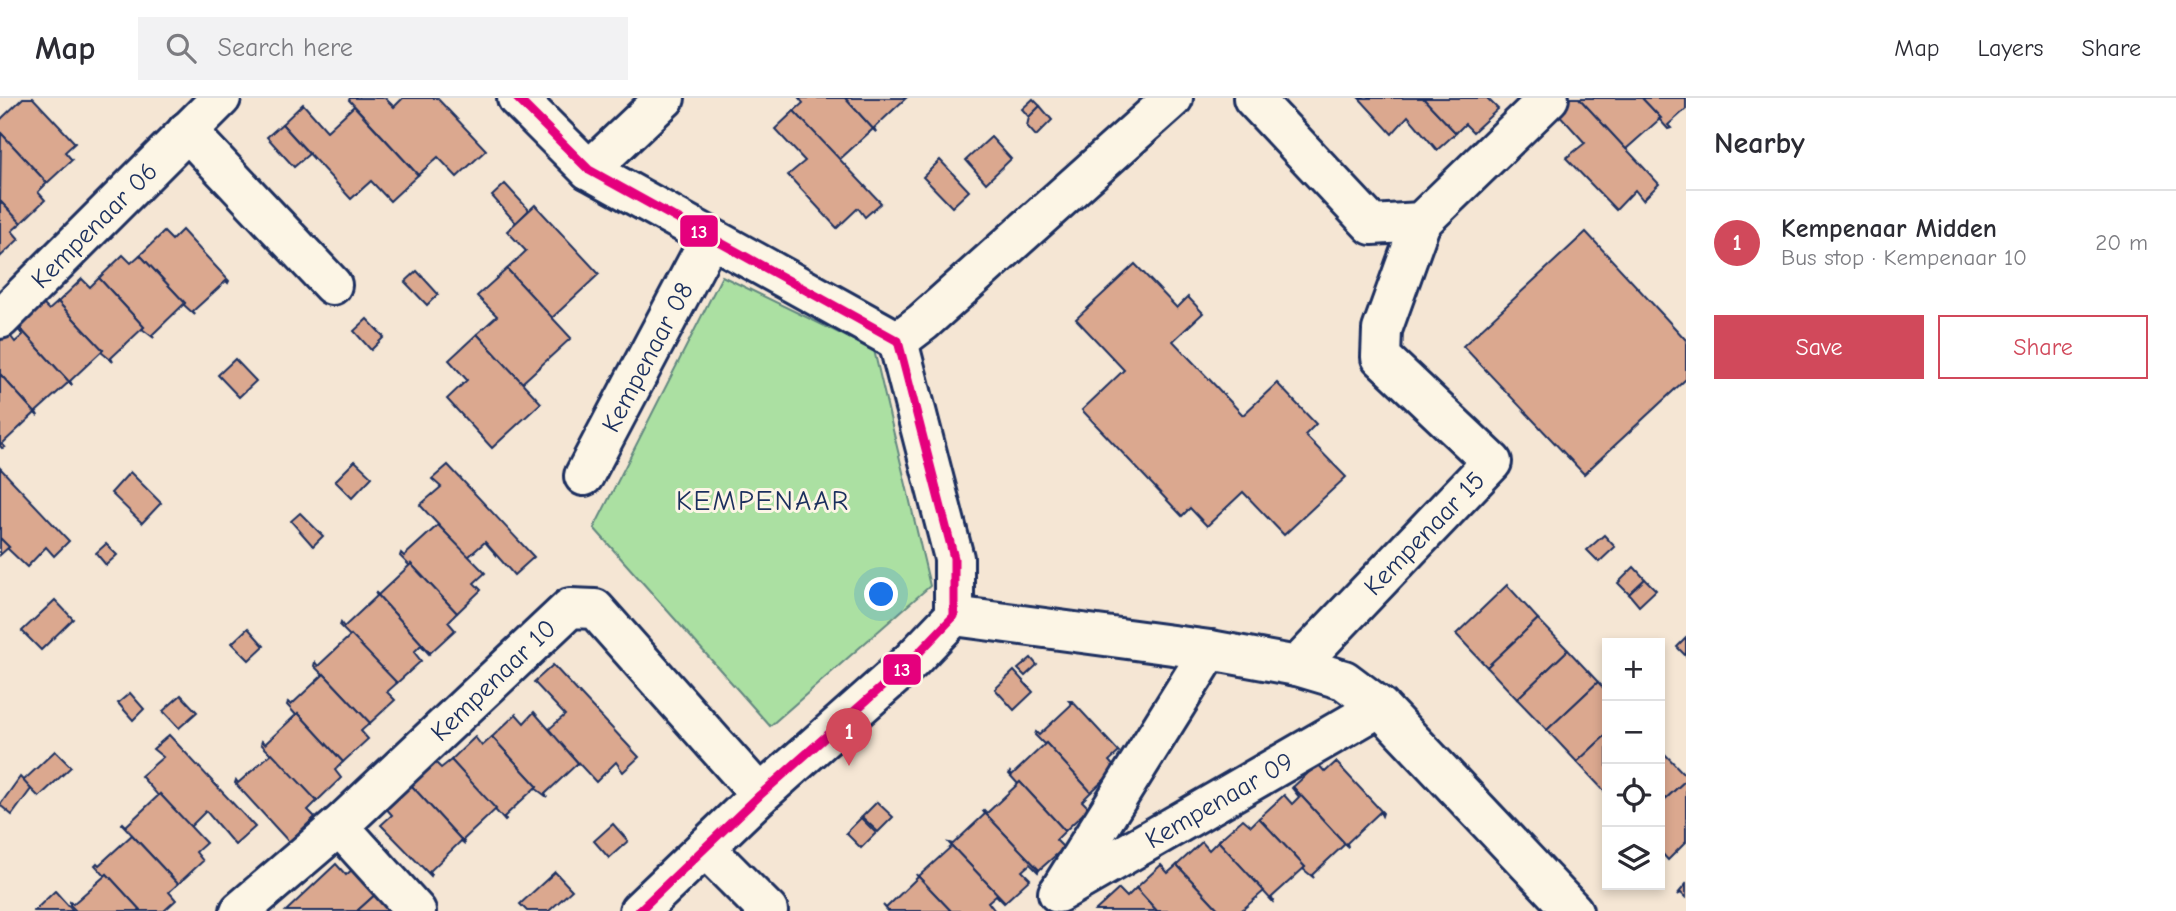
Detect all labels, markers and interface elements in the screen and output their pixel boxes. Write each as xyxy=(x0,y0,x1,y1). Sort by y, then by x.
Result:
search box xyxy=(138,17,628,80)
text: Map xyxy=(35,29,96,67)
icon: search xyxy=(162,29,200,67)
text: Search here xyxy=(218,33,353,63)
text: Map xyxy=(1894,34,1940,62)
text: Layers xyxy=(1978,34,2043,62)
text: Share xyxy=(2081,34,2141,62)
text: Nearby xyxy=(1714,126,1805,161)
street label: Kempenaar 06 xyxy=(25,156,164,295)
line badge: 13 xyxy=(679,214,719,248)
text: Kempenaar Midden xyxy=(1781,214,1997,244)
text: 13 xyxy=(691,221,707,243)
text: 1 xyxy=(1732,229,1742,256)
text: 20 m xyxy=(2095,229,2148,256)
text: Bus stop · Kempenaar 10 xyxy=(1781,244,2027,271)
street label: Kempenaar 08 xyxy=(596,277,700,438)
button: Save xyxy=(1714,315,1924,379)
button: Share xyxy=(1938,315,2148,379)
street label: Kempenaar 15 xyxy=(1358,466,1491,602)
district label: KEMPENAAR xyxy=(676,485,850,517)
your location xyxy=(864,577,898,611)
street label: Kempenaar 10 xyxy=(425,614,562,748)
map controls xyxy=(1602,638,1665,890)
button: + xyxy=(1602,638,1665,701)
line badge: 13 xyxy=(882,653,922,686)
text: 13 xyxy=(894,659,910,681)
button: − xyxy=(1602,701,1665,764)
pin: 1 xyxy=(826,708,872,766)
street label: Kempenaar 09 xyxy=(1140,746,1299,855)
button: locate xyxy=(1602,764,1665,827)
button: layers xyxy=(1602,827,1665,890)

